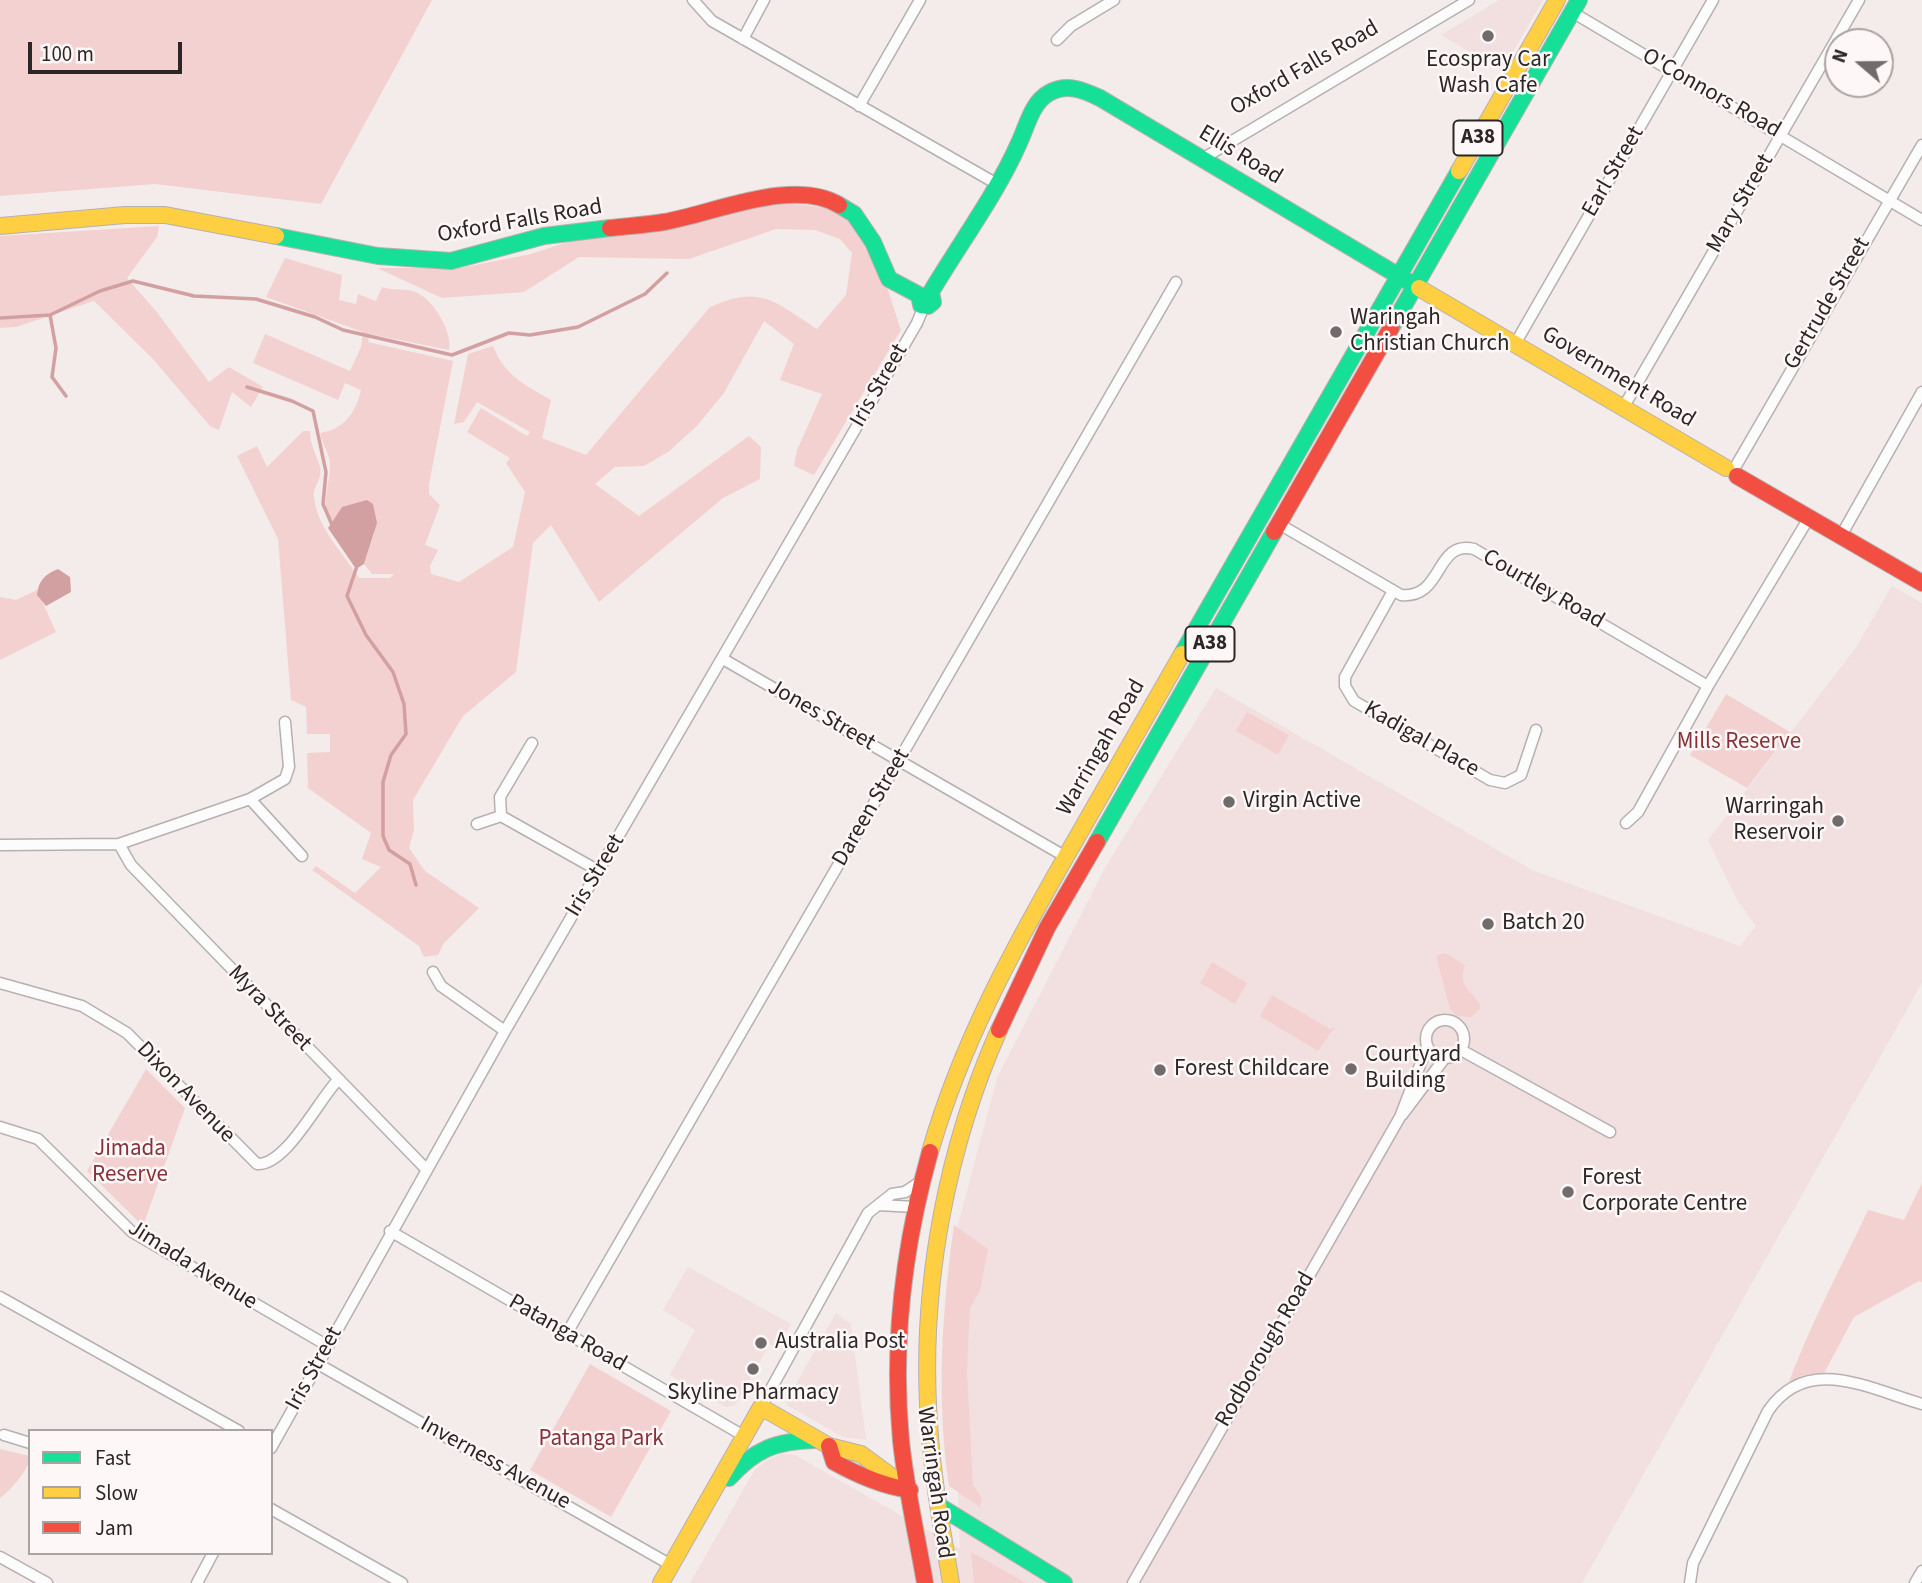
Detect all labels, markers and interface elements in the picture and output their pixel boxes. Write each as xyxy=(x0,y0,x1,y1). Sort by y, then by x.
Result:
street label: Oxford Falls Road xyxy=(1226,15,1384,123)
scale bar xyxy=(32,28,186,72)
marker: Ecospray Car Wash Cafe xyxy=(1480,28,1496,44)
north arrow xyxy=(1824,28,1894,98)
text: 100 m xyxy=(41,39,94,69)
street label: O'Connors Road xyxy=(1637,43,1785,145)
text: N xyxy=(1826,46,1856,67)
place label: Ecospray Car Wash Cafe xyxy=(1426,47,1550,101)
street label: Ellis Road xyxy=(1193,120,1287,192)
road number: A38 xyxy=(1454,120,1502,156)
street label: Earl Street xyxy=(1577,122,1651,222)
street label: Mary Street xyxy=(1702,150,1780,258)
street label: Oxford Falls Road xyxy=(435,194,605,250)
street label: Gertrude Street xyxy=(1779,233,1877,375)
place label: Waringah Christian Church xyxy=(1350,305,1510,359)
street label: Government Road xyxy=(1536,321,1700,435)
marker: Waringah Christian Church xyxy=(1328,324,1344,340)
street label: Iris Street xyxy=(845,339,915,433)
street label: Courtley Road xyxy=(1477,544,1609,636)
road number: A38 xyxy=(1186,626,1234,662)
street label: Jones Street xyxy=(762,674,880,758)
street label: Warringah Road xyxy=(1052,675,1152,821)
street label: Kadigal Place xyxy=(1358,696,1484,784)
park label: Mills Reserve xyxy=(1677,729,1801,757)
street label: Dareen Street xyxy=(827,744,917,872)
place label: Virgin Active xyxy=(1243,788,1361,816)
marker: Virgin Active xyxy=(1221,794,1237,810)
place label: Warringah Reservoir xyxy=(1725,794,1824,848)
marker: Warringah Reservoir xyxy=(1830,813,1846,829)
street label: Iris Street xyxy=(561,830,631,922)
place label: Batch 20 xyxy=(1502,910,1585,938)
marker: Batch 20 xyxy=(1480,916,1496,932)
street label: Myra Street xyxy=(221,960,317,1058)
street label: Dixon Avenue xyxy=(130,1037,240,1149)
place label: Courtyard Building xyxy=(1365,1042,1461,1096)
place label: Forest Childcare xyxy=(1174,1056,1329,1084)
marker: Courtyard Building xyxy=(1343,1061,1359,1077)
marker: Forest Childcare xyxy=(1152,1062,1168,1078)
park label: Jimada Reserve xyxy=(92,1136,168,1190)
place label: Forest Corporate Centre xyxy=(1582,1165,1747,1219)
marker: Forest Corporate Centre xyxy=(1560,1184,1576,1200)
street label: Jimada Avenue xyxy=(122,1215,262,1317)
street label: Rodborough Road xyxy=(1211,1268,1321,1432)
street label: Patanga Road xyxy=(503,1289,631,1379)
street label: Iris Street xyxy=(281,1322,349,1416)
place label: Australia Post xyxy=(775,1329,905,1357)
marker: Australia Post xyxy=(753,1335,769,1351)
marker: Skyline Pharmacy xyxy=(745,1361,761,1377)
place label: Skyline Pharmacy xyxy=(667,1380,839,1408)
street label: Warringah Road xyxy=(910,1405,958,1561)
street label: Inverness Avenue xyxy=(415,1411,575,1517)
park label: Patanga Park xyxy=(538,1426,664,1454)
legend xyxy=(28,1429,273,1555)
text: Fast xyxy=(95,1443,131,1473)
text: Slow xyxy=(95,1478,138,1508)
text: Jam xyxy=(95,1513,133,1543)

